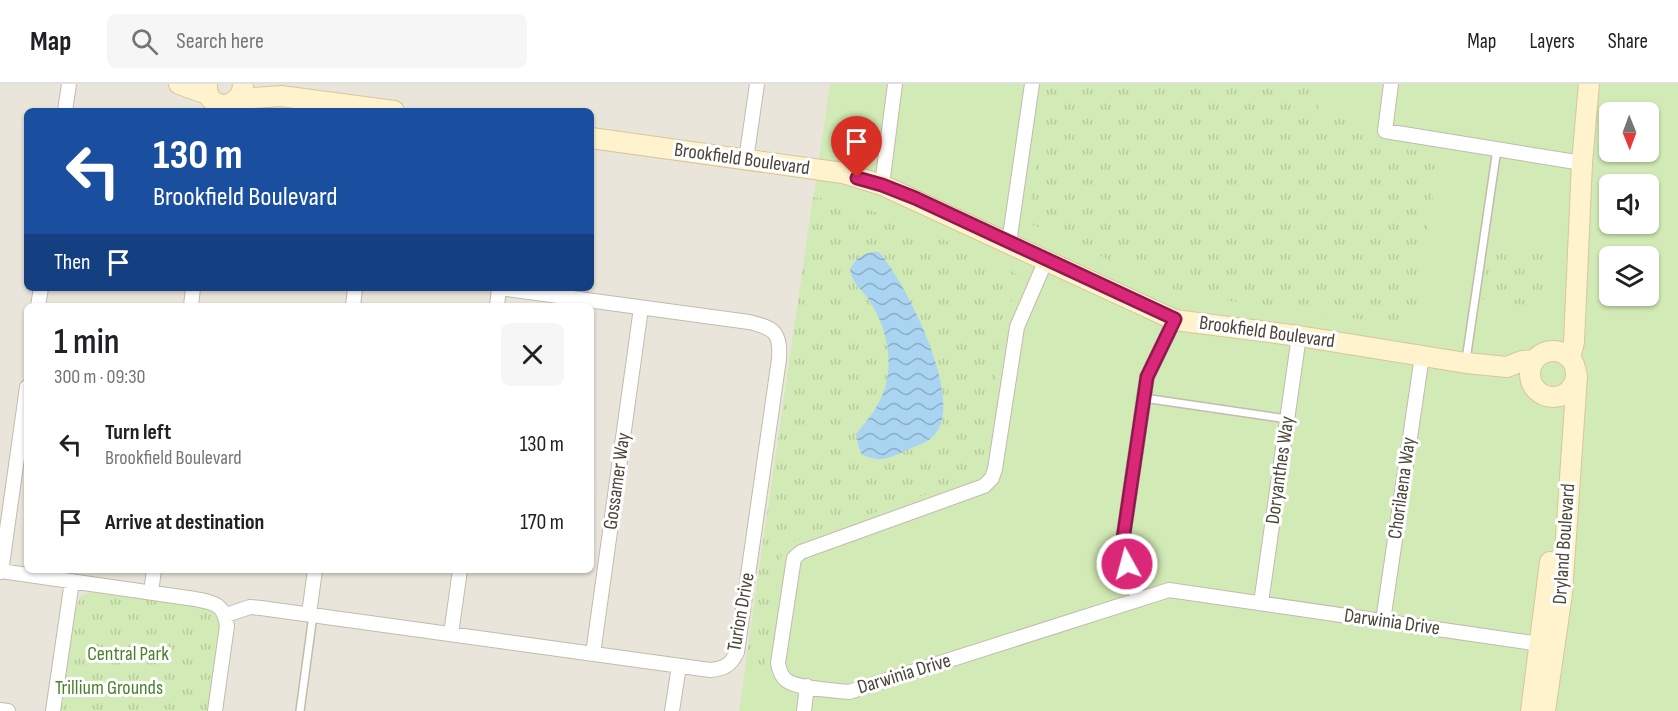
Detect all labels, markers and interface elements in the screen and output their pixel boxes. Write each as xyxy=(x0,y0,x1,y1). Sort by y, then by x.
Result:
search box xyxy=(107,14,527,68)
text: Map xyxy=(30,25,71,58)
icon: search xyxy=(128,25,161,58)
text: Search here xyxy=(176,28,264,55)
text: Map xyxy=(1467,29,1496,54)
text: Layers xyxy=(1529,29,1575,54)
text: Share xyxy=(1608,29,1648,54)
north arrow xyxy=(1599,102,1659,162)
map controls xyxy=(1599,102,1659,306)
pin xyxy=(831,116,882,178)
icon: arrive xyxy=(840,125,873,158)
text: 130 m xyxy=(153,130,243,181)
icon: left xyxy=(54,132,132,210)
street label: Brookfield Boulevard xyxy=(673,138,811,180)
button: sound xyxy=(1599,174,1659,234)
text: Brookfield Boulevard xyxy=(153,181,338,213)
icon: arrive xyxy=(102,246,135,279)
button: layers xyxy=(1599,246,1659,306)
text: Then xyxy=(54,249,90,276)
street label: Brookfield Boulevard xyxy=(1198,311,1336,353)
text: 1 min xyxy=(54,321,119,364)
button: close xyxy=(501,323,564,386)
text: 300 m · 09:30 xyxy=(54,365,145,389)
street label: Doryanthes Way xyxy=(1261,414,1299,525)
text: Turn left xyxy=(105,419,171,446)
icon: left xyxy=(54,428,87,461)
text: 130 m xyxy=(520,431,564,458)
street label: Gossamer Way xyxy=(598,431,636,531)
street label: Chorilaena Way xyxy=(1383,435,1421,541)
text: Brookfield Boulevard xyxy=(105,446,242,470)
street label: Dryland Boulevard xyxy=(1548,483,1580,605)
icon: arrive xyxy=(54,506,87,539)
text: Arrive at destination xyxy=(105,509,264,536)
text: 170 m xyxy=(520,509,564,536)
position arrow xyxy=(1095,532,1159,596)
street label: Turion Drive xyxy=(722,571,760,653)
street label: Darwinia Drive xyxy=(1343,603,1441,641)
park label: Central Park xyxy=(87,642,169,666)
street label: Darwinia Drive xyxy=(854,648,954,700)
park label: Trillium Grounds xyxy=(55,676,163,700)

